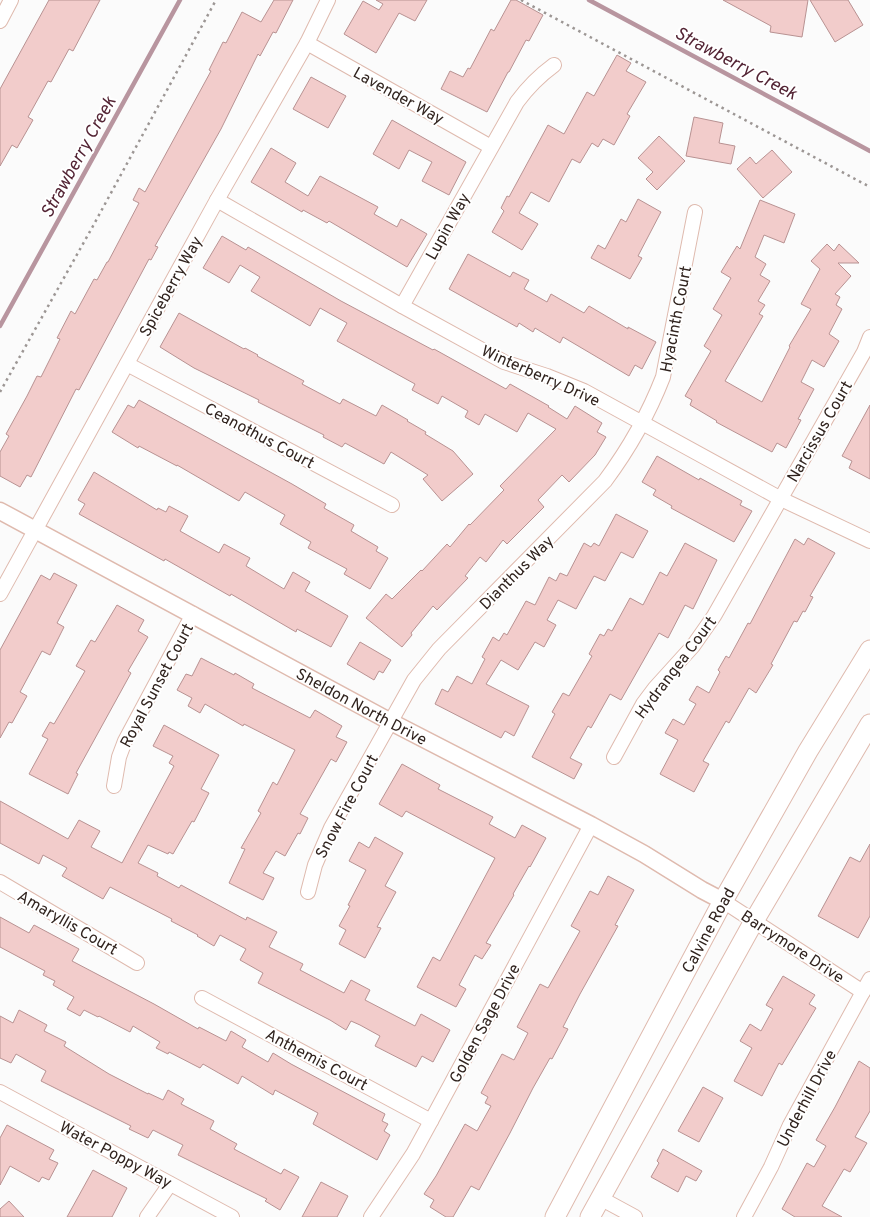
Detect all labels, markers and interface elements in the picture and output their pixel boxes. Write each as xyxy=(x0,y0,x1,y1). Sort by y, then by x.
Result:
water label: Strawberry Creek xyxy=(670,22,801,107)
street label: Lavender Way xyxy=(349,64,447,130)
water label: Strawberry Creek xyxy=(36,92,123,223)
street label: Lupin Way xyxy=(422,190,475,264)
street label: Spiceberry Way xyxy=(136,233,208,341)
street label: Hyacinth Court xyxy=(657,264,697,374)
street label: Winterberry Drive xyxy=(478,342,603,412)
street label: Narcissus Court xyxy=(784,378,858,486)
street label: Ceanothus Court xyxy=(201,399,317,474)
street label: Dianthus Way xyxy=(476,532,559,615)
street label: Hydrangea Court xyxy=(632,613,722,723)
street label: Royal Sunset Court xyxy=(117,620,199,752)
street label: Sheldon North Drive xyxy=(292,665,430,751)
street label: Snow Fire Court xyxy=(312,751,384,862)
street label: Calvine Road xyxy=(678,885,740,977)
street label: Amaryllis Court xyxy=(13,887,121,961)
street label: Barrymore Drive xyxy=(737,907,847,989)
street label: Golden Sage Drive xyxy=(446,961,526,1087)
street label: Anthemis Court xyxy=(261,1025,371,1096)
street label: Underhill Drive xyxy=(774,1047,842,1151)
street label: Water Poppy Way xyxy=(55,1118,175,1194)

